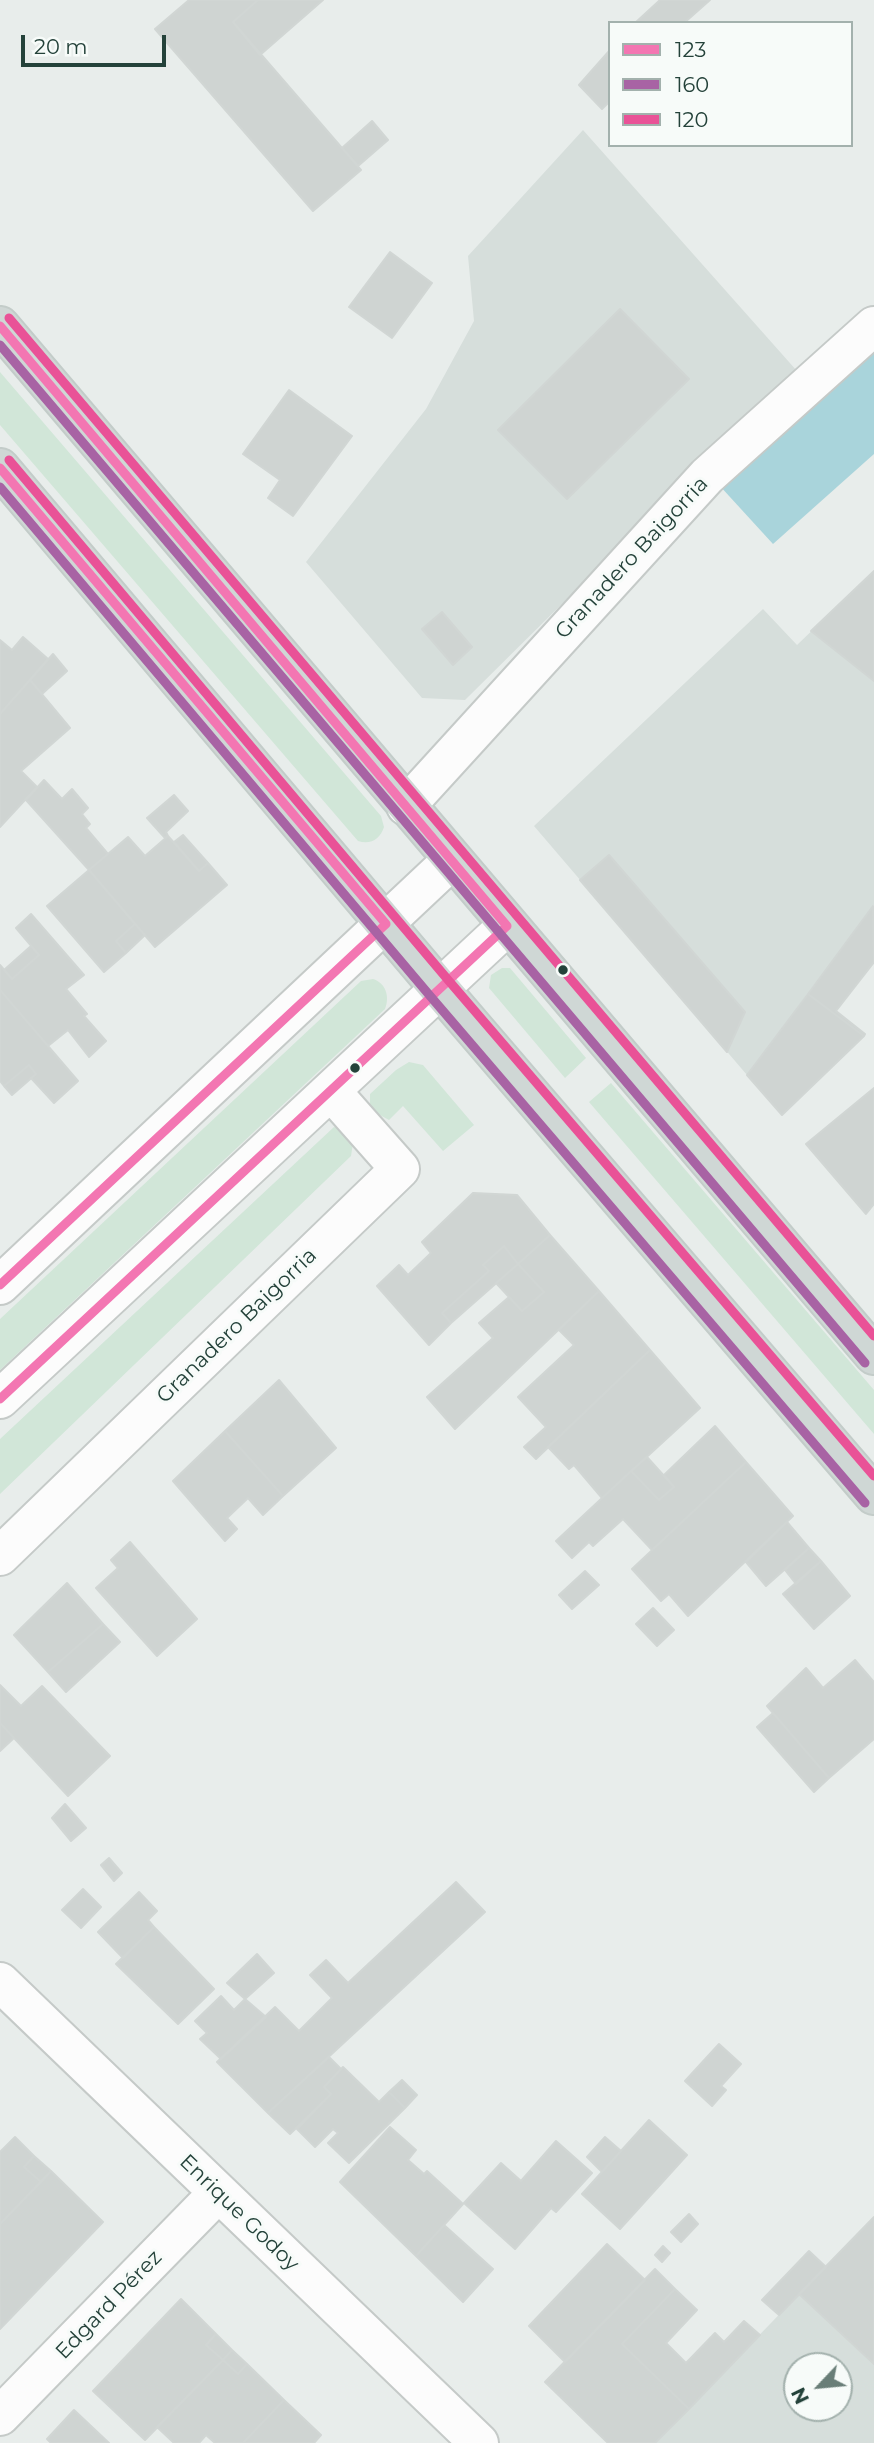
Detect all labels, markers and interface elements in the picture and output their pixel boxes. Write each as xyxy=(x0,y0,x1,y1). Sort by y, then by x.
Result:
scale bar xyxy=(24,21,170,65)
legend xyxy=(608,21,853,147)
text: 20 m xyxy=(34,34,88,59)
text: 123 xyxy=(675,37,706,62)
text: 160 xyxy=(675,72,709,97)
text: 120 xyxy=(675,107,708,132)
street label: Granadero Baigorria xyxy=(550,472,714,644)
unlabelled marker xyxy=(556,963,570,977)
unlabelled marker xyxy=(348,1061,362,1075)
street label: Granadero Baigorria xyxy=(152,1243,322,1409)
street label: Enrique Godoy xyxy=(174,2150,304,2276)
street label: Edgard Pérez xyxy=(51,2245,167,2365)
north arrow xyxy=(783,2352,853,2422)
text: N xyxy=(787,2384,814,2407)

